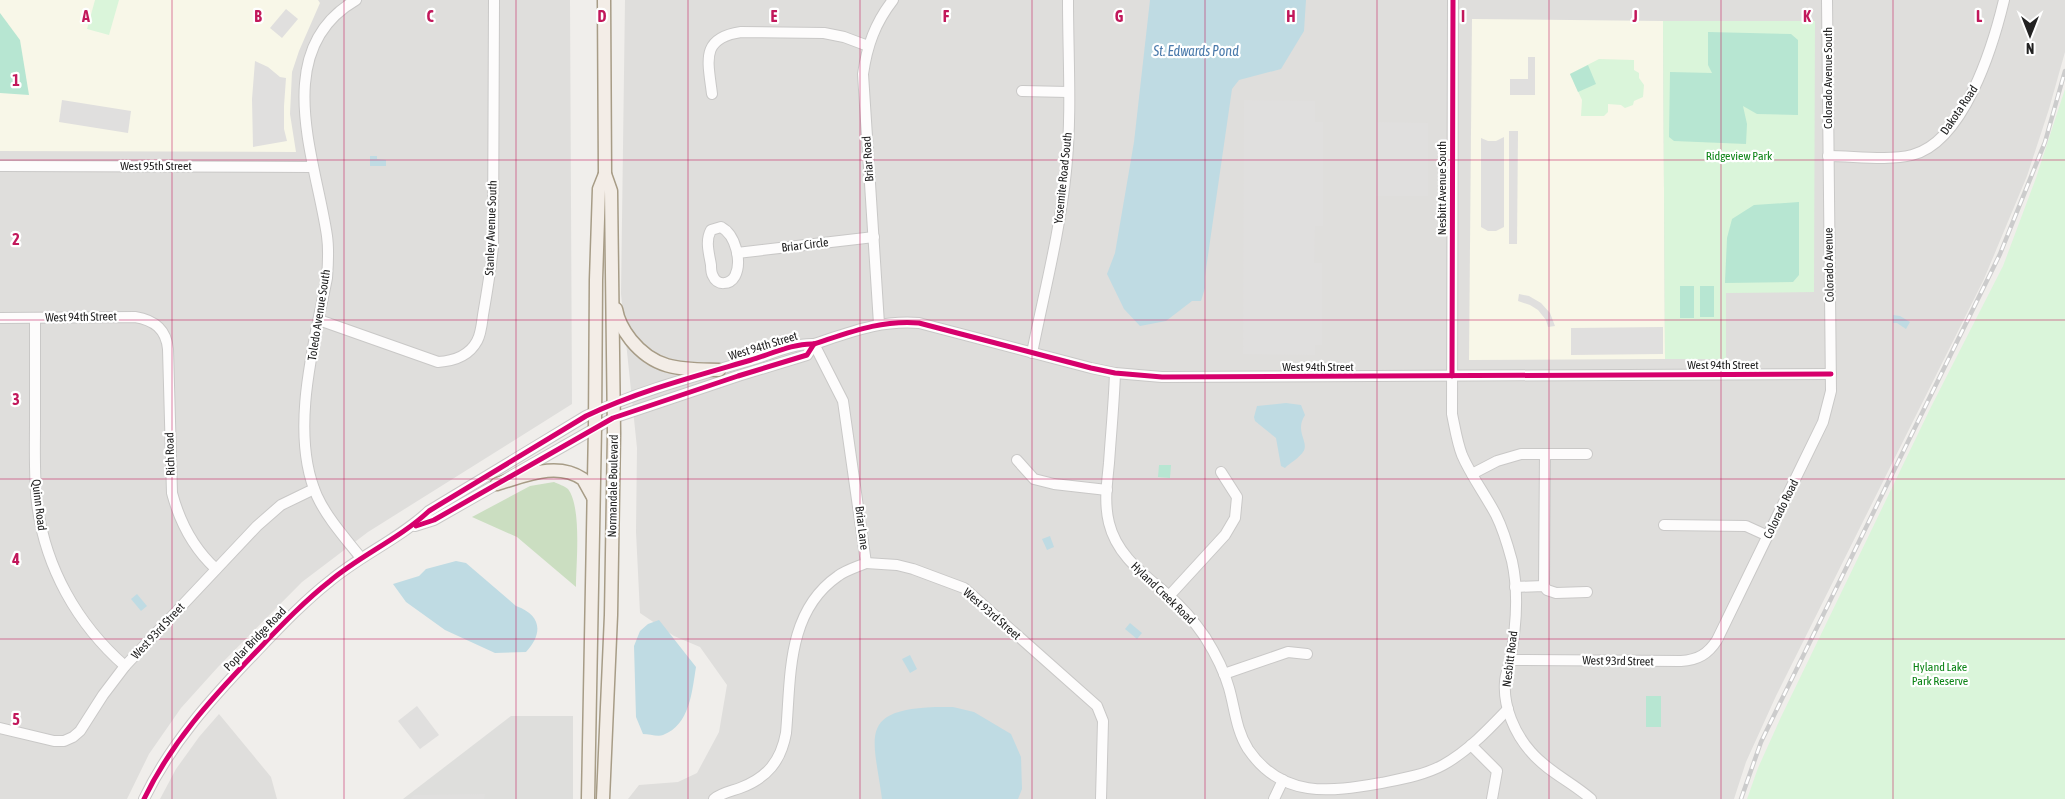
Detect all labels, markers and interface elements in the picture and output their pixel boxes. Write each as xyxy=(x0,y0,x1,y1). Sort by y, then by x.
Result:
text: A xyxy=(81,7,90,25)
text: B xyxy=(254,7,262,25)
text: C xyxy=(426,7,434,25)
text: D xyxy=(598,7,607,25)
text: E xyxy=(771,7,778,25)
text: F xyxy=(943,7,950,25)
text: G xyxy=(1115,7,1124,25)
text: H xyxy=(1286,7,1296,25)
text: I xyxy=(1461,7,1465,25)
text: J xyxy=(1631,7,1638,25)
text: K xyxy=(1803,7,1811,25)
text: L xyxy=(1976,7,1983,25)
north arrow xyxy=(2005,10,2055,60)
street label: Colorado Avenue South xyxy=(1821,27,1835,129)
text: N xyxy=(2026,40,2034,56)
water label: St. Edwards Pond xyxy=(1152,43,1239,59)
text: 1 xyxy=(12,71,20,89)
street label: Dakota Road xyxy=(1937,83,1981,137)
street label: Yosemite Road South xyxy=(1051,131,1075,225)
street label: Briar Road xyxy=(859,136,877,182)
street label: Nesbitt Avenue South xyxy=(1435,141,1449,235)
park label: Ridgeview Park xyxy=(1706,149,1773,163)
street label: West 95th Street xyxy=(120,159,192,173)
street label: Stanley Avenue South xyxy=(482,180,500,276)
street label: Colorado Avenue xyxy=(1821,227,1837,303)
text: 2 xyxy=(12,230,20,248)
street label: Briar Circle xyxy=(781,235,829,255)
street label: Toledo Avenue South xyxy=(305,268,333,362)
street label: West 94th Street xyxy=(45,309,117,325)
street label: West 94th Street xyxy=(727,329,800,363)
street label: West 94th Street xyxy=(1687,358,1759,372)
street label: West 94th Street xyxy=(1282,360,1354,374)
text: 3 xyxy=(12,390,20,408)
street label: Rich Road xyxy=(162,432,178,476)
street label: Normandale Boulevard xyxy=(605,434,621,538)
street label: Colorado Road xyxy=(1761,477,1801,541)
street label: Quinn Road xyxy=(29,478,49,532)
street label: Briar Lane xyxy=(852,505,872,551)
text: 4 xyxy=(11,550,20,568)
street label: Hyland Creek Road xyxy=(1128,559,1198,627)
street label: West 93rd Street xyxy=(960,585,1024,643)
street label: West 93rd Street xyxy=(128,600,188,662)
street label: Poplar Bridge Road xyxy=(221,604,289,674)
street label: Nesbitt Road xyxy=(1500,630,1520,688)
street label: West 93rd Street xyxy=(1582,653,1654,669)
park label: Hyland Lake Park Reserve xyxy=(1912,660,1968,688)
text: 5 xyxy=(12,710,20,728)

